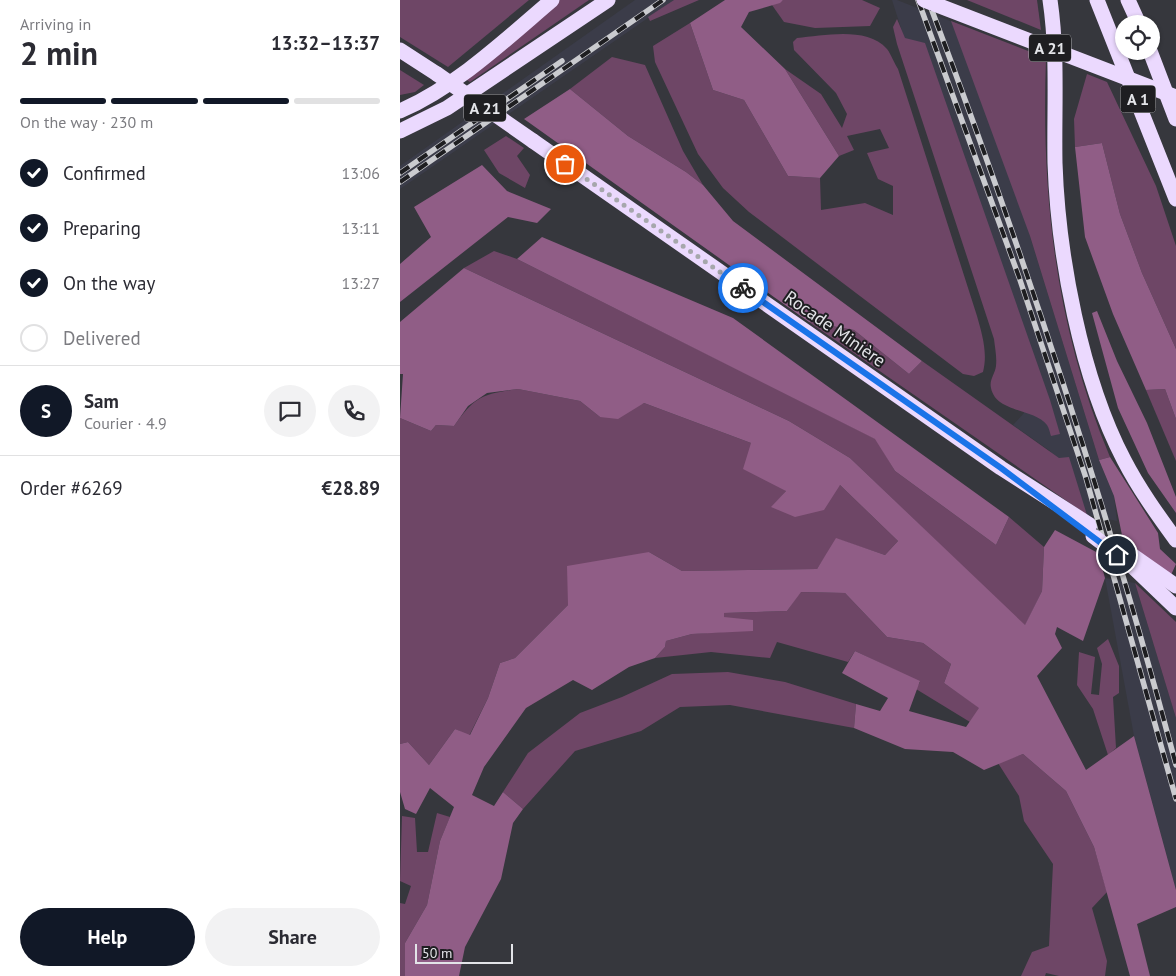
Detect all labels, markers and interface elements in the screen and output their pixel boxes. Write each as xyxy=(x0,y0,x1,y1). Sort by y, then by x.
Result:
text: Arriving in xyxy=(20,14,91,34)
map controls xyxy=(1115,15,1160,60)
button: locate xyxy=(1115,15,1160,60)
text: 13:32–13:37 xyxy=(271,31,380,55)
text: 2 min xyxy=(20,32,98,74)
road number: A 21 xyxy=(1029,34,1071,62)
road number: A 1 xyxy=(1120,86,1156,112)
road number: A 21 xyxy=(464,95,506,122)
text: On the way · 230 m xyxy=(20,112,153,132)
pin xyxy=(544,143,586,185)
icon: bag xyxy=(551,150,579,178)
icon: check xyxy=(20,159,48,187)
text: Confirmed xyxy=(63,161,146,185)
text: 13:06 xyxy=(342,163,380,183)
icon: check xyxy=(20,214,48,242)
text: Preparing xyxy=(63,216,141,240)
text: 13:11 xyxy=(342,218,380,238)
courier xyxy=(718,263,768,313)
icon: check xyxy=(20,269,48,297)
text: On the way xyxy=(63,271,155,295)
text: 13:27 xyxy=(342,273,380,293)
icon: bike xyxy=(729,274,757,302)
street label: Rocade Minière xyxy=(780,285,890,372)
text: Delivered xyxy=(63,326,141,350)
button: chat xyxy=(264,385,316,437)
button: phone xyxy=(328,385,380,437)
text: Sam xyxy=(84,389,119,413)
text: S xyxy=(41,399,51,423)
text: Courier · 4.9 xyxy=(84,413,167,433)
text: Order #6269 xyxy=(20,476,123,500)
text: €28.89 xyxy=(321,476,380,500)
pin xyxy=(1096,534,1138,576)
icon: home xyxy=(1103,541,1131,569)
button: Help xyxy=(20,908,195,966)
button: Share xyxy=(205,908,380,966)
scale bar xyxy=(415,941,512,964)
text: 50 m xyxy=(422,944,452,962)

